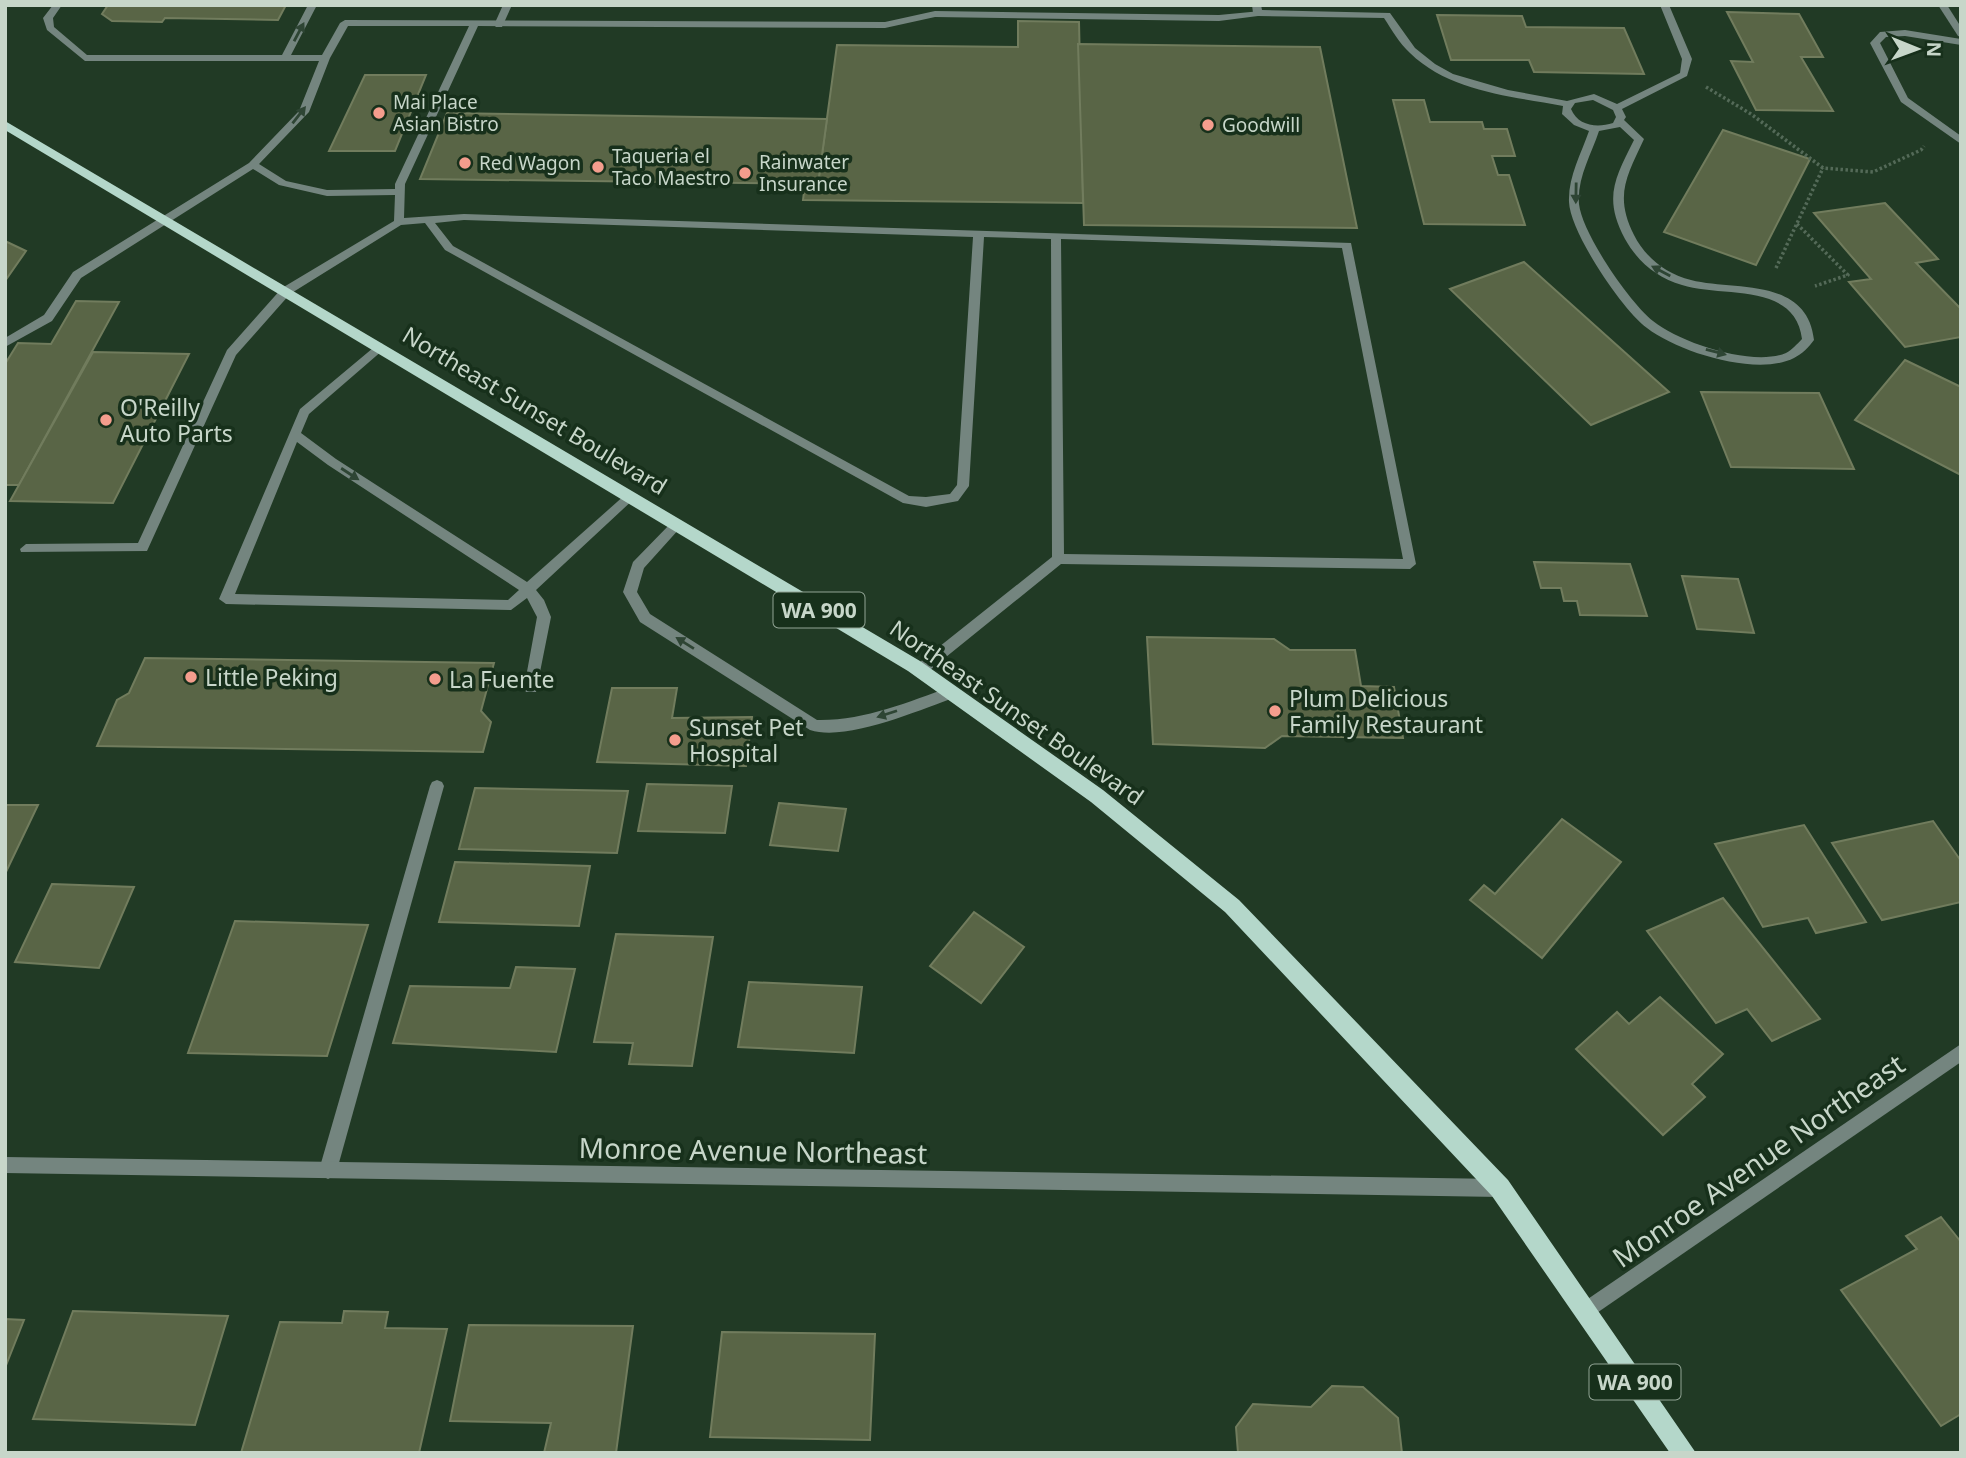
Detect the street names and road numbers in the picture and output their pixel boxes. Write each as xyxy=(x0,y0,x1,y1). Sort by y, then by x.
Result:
street label: Northeast Sunset Boulevard xyxy=(397,318,673,502)
road number: WA 900 xyxy=(774,592,864,628)
street label: Northeast Sunset Boulevard xyxy=(884,612,1150,812)
street label: Monroe Avenue Northeast xyxy=(1604,1044,1912,1276)
street label: Monroe Avenue Northeast xyxy=(578,1128,928,1172)
road number: WA 900 xyxy=(1590,1364,1680,1400)

